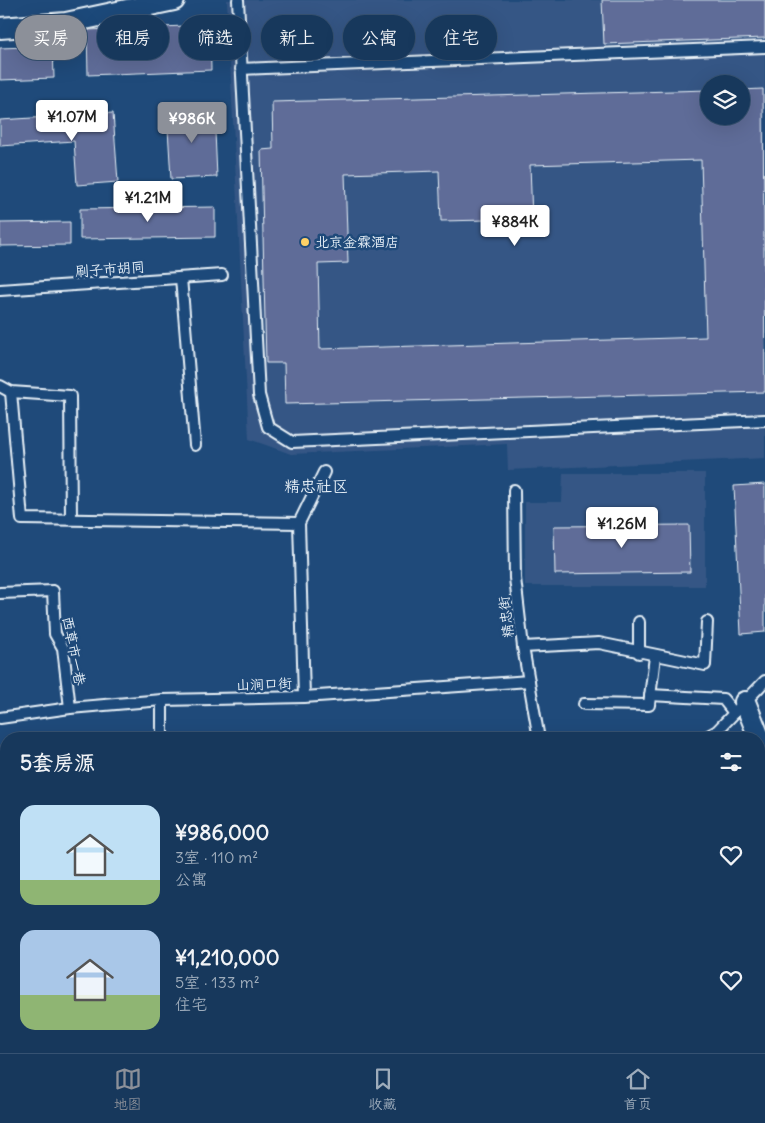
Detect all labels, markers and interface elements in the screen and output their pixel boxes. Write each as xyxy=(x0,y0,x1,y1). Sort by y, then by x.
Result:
chip: 买房 xyxy=(15,15,87,60)
chip: 租房 xyxy=(97,15,169,60)
chip: 筛选 xyxy=(179,15,251,60)
chip: 新上 xyxy=(261,15,333,60)
chip: 公寓 xyxy=(343,15,415,60)
chip: 住宅 xyxy=(425,15,497,60)
map controls xyxy=(700,75,750,125)
button: layers xyxy=(700,75,750,125)
pin: ¥1.07M xyxy=(31,100,113,142)
pin: ¥986K xyxy=(157,102,227,144)
text: ¥1.07M xyxy=(47,106,97,126)
text: ¥986K xyxy=(169,108,215,128)
pin: ¥1.21M xyxy=(107,180,189,223)
text: ¥1.21M xyxy=(124,187,172,207)
pin: ¥884K xyxy=(480,204,550,247)
text: ¥884K xyxy=(492,211,538,231)
place label: 北京金霖酒店 xyxy=(315,233,399,251)
marker: 北京金霖酒店 xyxy=(299,236,311,248)
street label: 刷子市胡同 xyxy=(74,258,146,280)
district label: 精忠社区 xyxy=(284,476,348,496)
pin: ¥1.26M xyxy=(581,506,663,549)
text: ¥1.26M xyxy=(597,513,647,533)
street label: 精忠街 xyxy=(495,595,517,639)
street label: 西草市一巷 xyxy=(58,615,90,688)
street label: 山涧口街 xyxy=(236,674,292,694)
icon: filters xyxy=(717,748,745,776)
text: 5套房源 xyxy=(20,749,95,776)
text: ¥986,000 xyxy=(175,819,269,846)
icon: home xyxy=(60,825,120,885)
icon: heart xyxy=(717,841,745,869)
text: 3室 · 110 m² xyxy=(175,847,258,867)
text: 公寓 xyxy=(175,869,207,889)
text: ¥1,210,000 xyxy=(175,944,280,971)
icon: home xyxy=(60,950,120,1010)
icon: heart xyxy=(717,966,745,994)
text: 5室 · 133 m² xyxy=(175,972,260,992)
text: 住宅 xyxy=(175,994,207,1014)
tab: 地图 xyxy=(114,1065,142,1113)
tab: 收藏 xyxy=(369,1065,397,1113)
tab: 首页 xyxy=(624,1065,652,1113)

